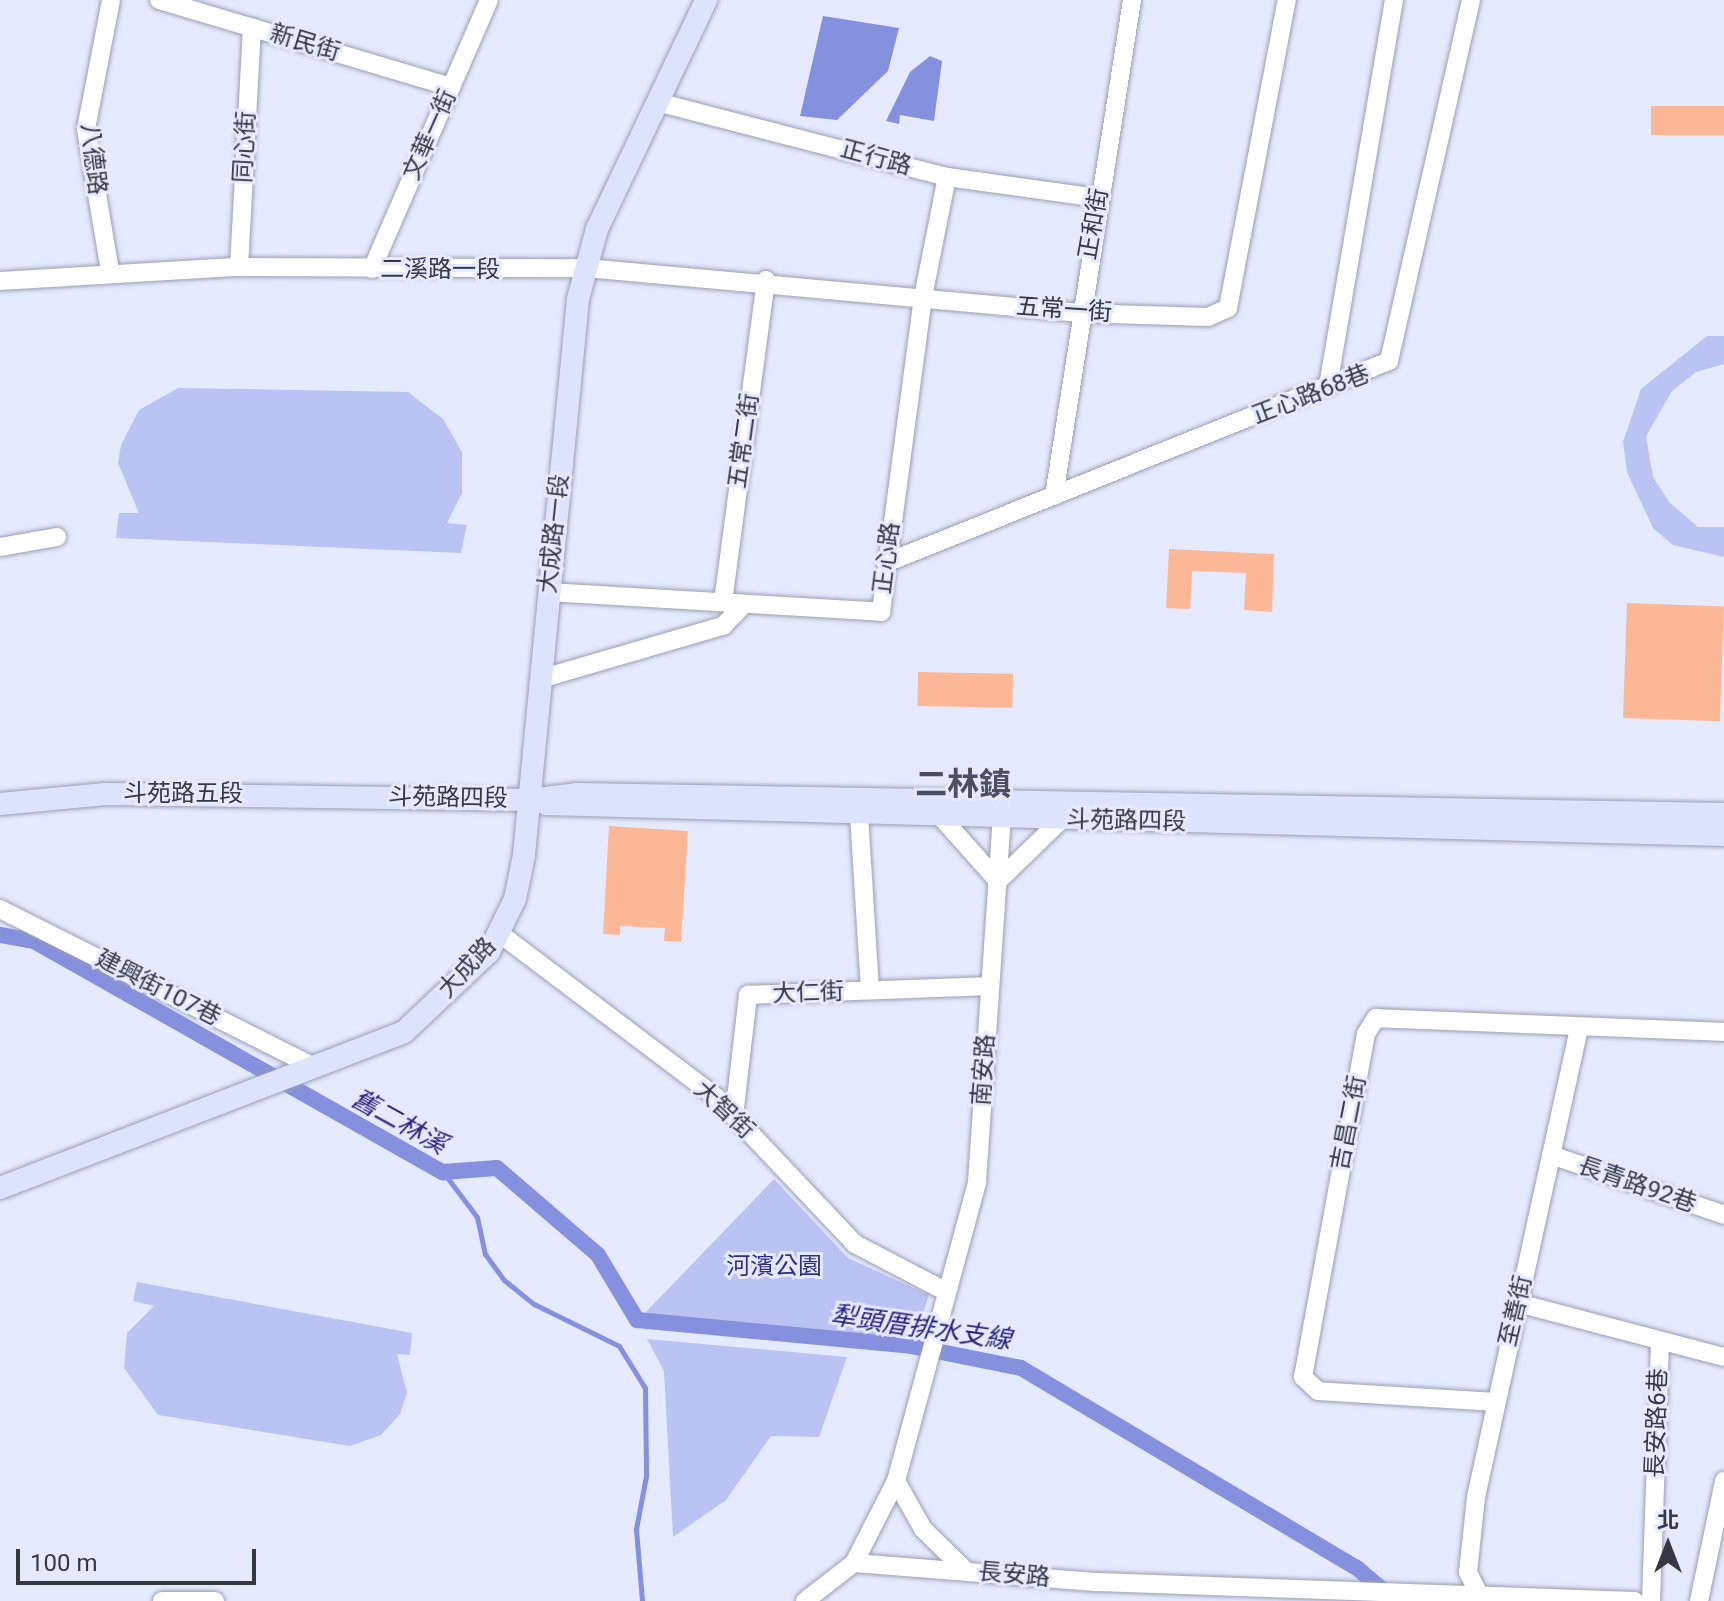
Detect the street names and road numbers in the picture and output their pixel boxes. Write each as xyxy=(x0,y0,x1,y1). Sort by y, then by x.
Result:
street label: 新民街 xyxy=(266,19,344,67)
street label: 文華一街 xyxy=(397,85,463,185)
street label: 同心街 xyxy=(229,110,261,184)
street label: 八德路 xyxy=(74,122,112,196)
street label: 正行路 xyxy=(837,135,915,181)
street label: 正和街 xyxy=(1074,186,1114,262)
street label: 二溪路一段 xyxy=(380,256,500,284)
street label: 五常一街 xyxy=(1015,292,1113,328)
street label: 正心路68巷 xyxy=(1248,360,1374,430)
street label: 五常二街 xyxy=(723,391,765,491)
street label: 大成路一段 xyxy=(533,473,575,595)
street label: 正心路 xyxy=(868,521,906,595)
street label: 斗苑路五段 xyxy=(123,780,243,808)
street label: 斗苑路四段 xyxy=(388,783,508,813)
street label: 斗苑路四段 xyxy=(1066,806,1186,836)
street label: 大成路 xyxy=(432,932,502,1004)
street label: 建興街107巷 xyxy=(91,944,225,1032)
street label: 大仁街 xyxy=(772,977,844,1009)
street label: 南安路 xyxy=(967,1033,1001,1107)
street label: 吉昌二街 xyxy=(1326,1073,1372,1173)
street label: 大智街 xyxy=(688,1075,760,1145)
street label: 長青路92巷 xyxy=(1574,1151,1700,1219)
street label: 至善街 xyxy=(1494,1273,1538,1349)
street label: 長安路6巷 xyxy=(1641,1368,1673,1478)
street label: 長安路 xyxy=(977,1558,1051,1592)

